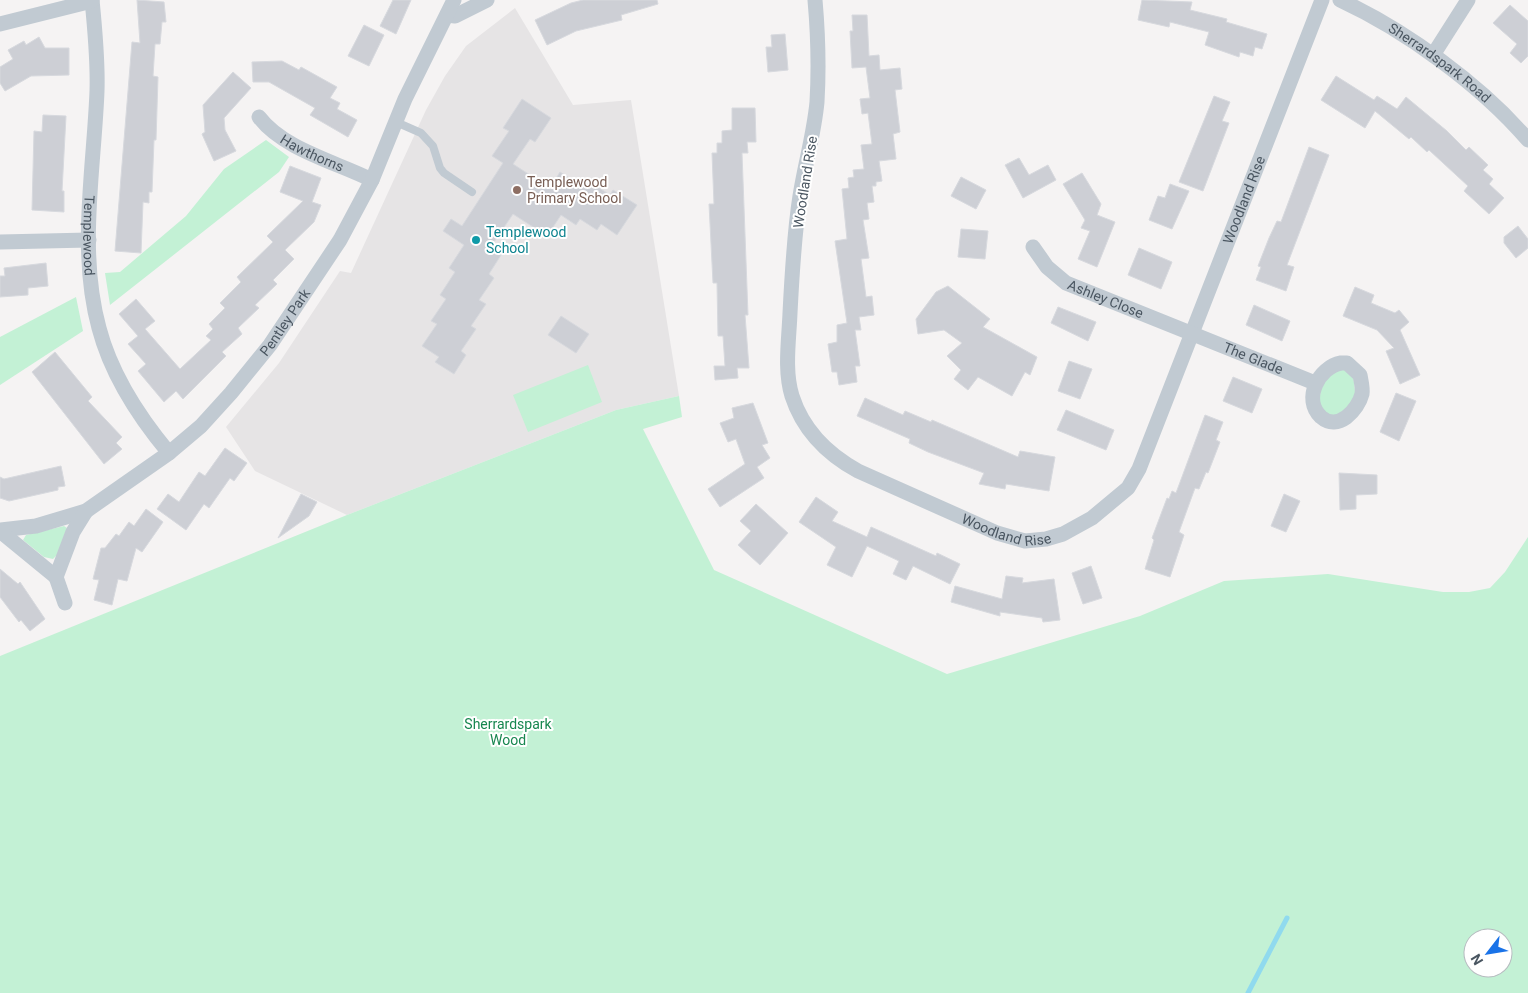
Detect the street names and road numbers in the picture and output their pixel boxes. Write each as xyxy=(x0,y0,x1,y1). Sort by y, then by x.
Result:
street label: Sherrardspark Road xyxy=(1386,20,1494,106)
street label: Hawthorns xyxy=(277,131,346,175)
street label: Woodland Rise xyxy=(790,135,820,229)
street label: Woodland Rise xyxy=(1220,154,1268,246)
street label: Templewood xyxy=(80,195,98,276)
street label: Ashley Close xyxy=(1066,277,1146,321)
street label: Pentley Park xyxy=(256,285,314,359)
street label: The Glade xyxy=(1221,339,1285,377)
street label: Woodland Rise xyxy=(959,510,1053,549)

